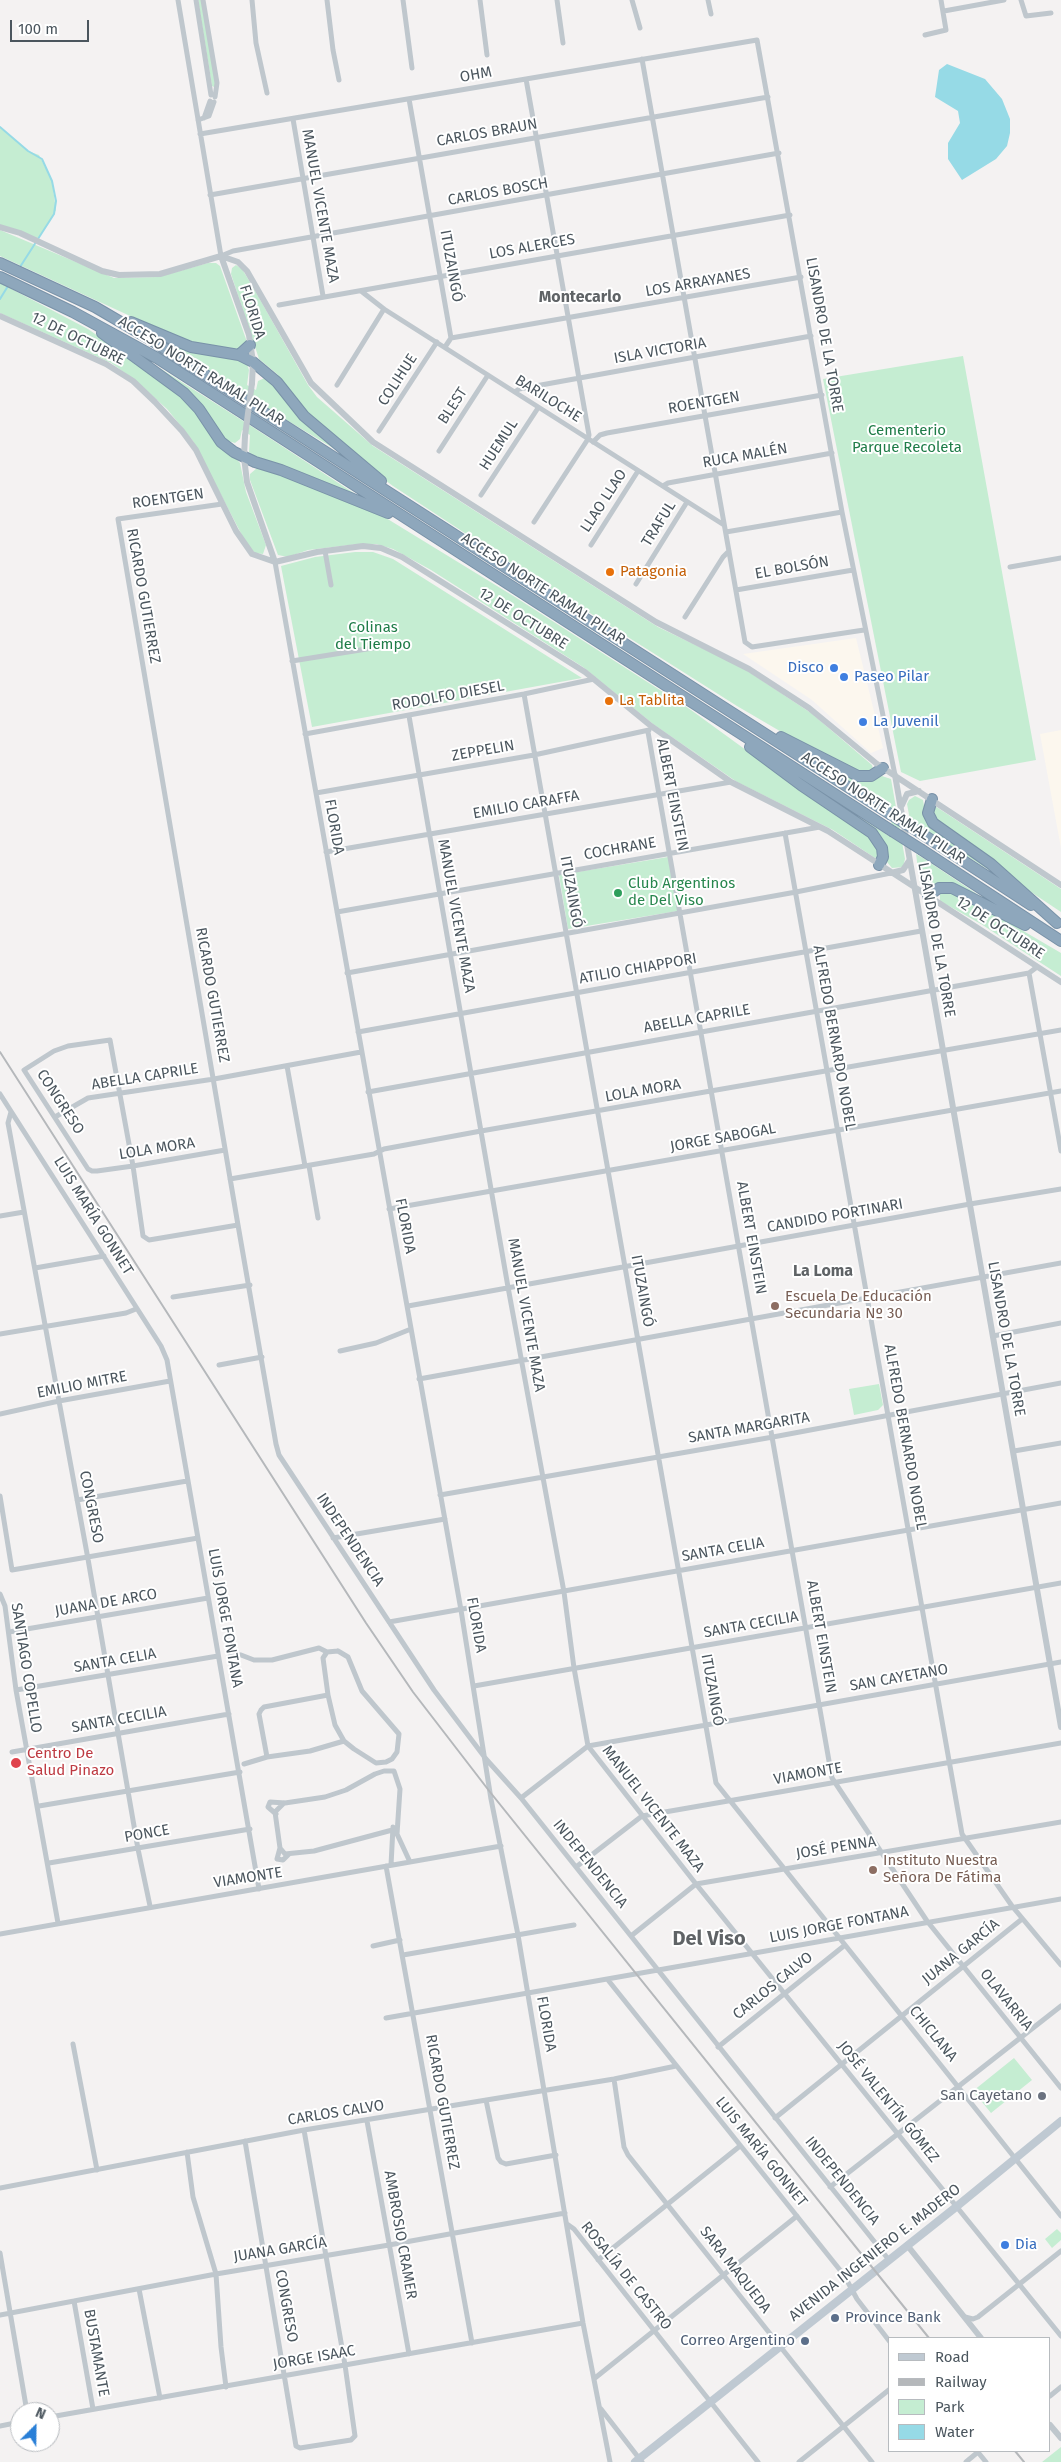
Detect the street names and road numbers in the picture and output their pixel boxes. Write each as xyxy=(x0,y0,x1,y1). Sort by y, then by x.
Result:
street label: OHM xyxy=(459,63,493,87)
street label: CARLOS BRAUN xyxy=(435,115,539,151)
street label: MANUEL VICENTE MAZA xyxy=(298,128,342,284)
street label: CARLOS BOSCH xyxy=(446,174,550,210)
street label: ITUZAINGÓ xyxy=(436,229,466,303)
street label: LOS ALERCES xyxy=(488,231,576,263)
street label: LISANDRO DE LA TORRE xyxy=(801,256,847,414)
street label: LOS ARRAYANES xyxy=(644,265,752,301)
street label: FLORIDA xyxy=(235,283,269,341)
street label: 12 DE OCTUBRE xyxy=(28,309,128,369)
street label: ACCESO NORTE RAMAL PILAR xyxy=(115,312,287,430)
street label: ISLA VICTORIA xyxy=(612,334,708,368)
street label: COLIHUE xyxy=(375,351,421,409)
street label: BARILOCHE xyxy=(511,372,585,426)
street label: BLEST xyxy=(435,384,471,428)
street label: ROENTGEN xyxy=(667,388,741,418)
street label: HUEMUL xyxy=(476,416,522,474)
street label: RUCA MALÉN xyxy=(701,440,789,472)
street label: LLAO LLAO xyxy=(577,466,631,536)
street label: ROENTGEN xyxy=(131,485,205,513)
street label: TRAFUL xyxy=(638,498,680,550)
street label: RICARDO GUTIERREZ xyxy=(122,527,164,665)
street label: ACCESO NORTE RAMAL PILAR xyxy=(458,529,628,649)
street label: EL BOLSÓN xyxy=(753,553,831,583)
street label: 12 DE OCTUBRE xyxy=(475,584,571,654)
street label: RODOLFO DIESEL xyxy=(390,677,506,715)
street label: ZEPPELIN xyxy=(450,737,516,765)
street label: ALBERT EINSTEIN xyxy=(652,737,692,853)
street label: ACCESO NORTE RAMAL PILAR xyxy=(798,748,968,868)
street label: EMILIO CARAFFA xyxy=(471,787,581,823)
street label: FLORIDA xyxy=(320,798,348,856)
street label: COCHRANE xyxy=(582,834,658,864)
street label: MANUEL VICENTE MAZA xyxy=(434,838,478,994)
street label: ITUZAINGÓ xyxy=(556,855,586,929)
street label: LISANDRO DE LA TORRE xyxy=(913,861,959,1019)
street label: 12 DE OCTUBRE xyxy=(952,893,1048,963)
street label: RICARDO GUTIERREZ xyxy=(191,926,233,1064)
street label: ALFREDO BERNARDO NOBEL xyxy=(809,944,859,1132)
street label: ATILIO CHIAPPORI xyxy=(578,950,698,988)
street label: ABELLA CAPRILE xyxy=(642,1001,752,1037)
street label: ABELLA CAPRILE xyxy=(90,1060,200,1094)
street label: CONGRESO xyxy=(32,1066,88,1138)
street label: LOLA MORA xyxy=(604,1075,682,1107)
street label: JORGE SABOGAL xyxy=(669,1120,777,1156)
street label: LOLA MORA xyxy=(118,1134,196,1164)
street label: LUIS MARÍA GONNET xyxy=(49,1154,137,1278)
street label: ALBERT EINSTEIN xyxy=(732,1180,770,1296)
street label: CANDIDO PORTINARI xyxy=(766,1195,904,1237)
street label: FLORIDA xyxy=(391,1197,419,1255)
street label: MANUEL VICENTE MAZA xyxy=(504,1237,548,1393)
street label: ITUZAINGÓ xyxy=(627,1254,657,1328)
street label: LISANDRO DE LA TORRE xyxy=(983,1260,1029,1418)
street label: ALFREDO BERNARDO NOBEL xyxy=(880,1343,930,1531)
street label: EMILIO MITRE xyxy=(35,1367,129,1403)
street label: SANTA MARGARITA xyxy=(687,1408,811,1448)
street label: CONGRESO xyxy=(75,1469,107,1545)
street label: INDEPENDENCIA xyxy=(312,1490,388,1590)
street label: SANTA CELIA xyxy=(680,1534,766,1566)
street label: LUIS JORGE FONTANA xyxy=(204,1547,246,1689)
street label: ALBERT EINSTEIN xyxy=(802,1579,840,1695)
street label: JUANA DE ARCO xyxy=(54,1585,158,1621)
street label: FLORIDA xyxy=(462,1596,490,1654)
street label: SANTIAGO COPELLO xyxy=(7,1602,45,1734)
street label: SANTA CECILIA xyxy=(702,1608,800,1642)
street label: SANTA CELIA xyxy=(72,1645,158,1677)
street label: ITUZAINGÓ xyxy=(697,1653,727,1727)
street label: SAN CAYETANO xyxy=(848,1660,950,1696)
street label: SANTA CECILIA xyxy=(70,1703,168,1737)
street label: MANUEL VICENTE MAZA xyxy=(598,1742,708,1876)
street label: VIAMONTE xyxy=(772,1759,844,1789)
street label: INDEPENDENCIA xyxy=(549,1816,631,1912)
street label: PONCE xyxy=(123,1821,171,1847)
street label: JOSÉ PENNA xyxy=(795,1833,877,1863)
street label: VIAMONTE xyxy=(212,1864,284,1892)
street label: LUIS JORGE FONTANA xyxy=(768,1903,910,1947)
street label: JUANA GARCÍA xyxy=(919,1915,1003,1989)
street label: CARLOS CALVO xyxy=(730,1948,816,2024)
street label: OLAVARRIA xyxy=(976,1966,1036,2034)
street label: FLORIDA xyxy=(532,1995,560,2053)
street label: CHICLANA xyxy=(905,2003,961,2065)
street label: RICARDO GUTIERREZ xyxy=(421,2033,463,2171)
street label: JOSÉ VALENTÍN GÓMEZ xyxy=(833,2038,943,2166)
street label: LUIS MARÍA GONNET xyxy=(711,2093,811,2211)
street label: CARLOS CALVO xyxy=(287,2096,385,2130)
street label: INDEPENDENCIA xyxy=(801,2133,883,2229)
street label: AMBROSIO CRAMER xyxy=(380,2169,420,2301)
street label: AVENIDA INGENIERO E. MADERO xyxy=(786,2180,964,2326)
street label: ROSALÍA DE CASTRO xyxy=(577,2218,675,2334)
street label: SARA MAQUEDA xyxy=(696,2223,774,2317)
street label: JUANA GARCÍA xyxy=(232,2234,328,2266)
street label: CONGRESO xyxy=(271,2268,301,2344)
street label: BUSTAMANTE xyxy=(79,2308,113,2398)
street label: JORGE ISAAC xyxy=(271,2342,357,2374)

